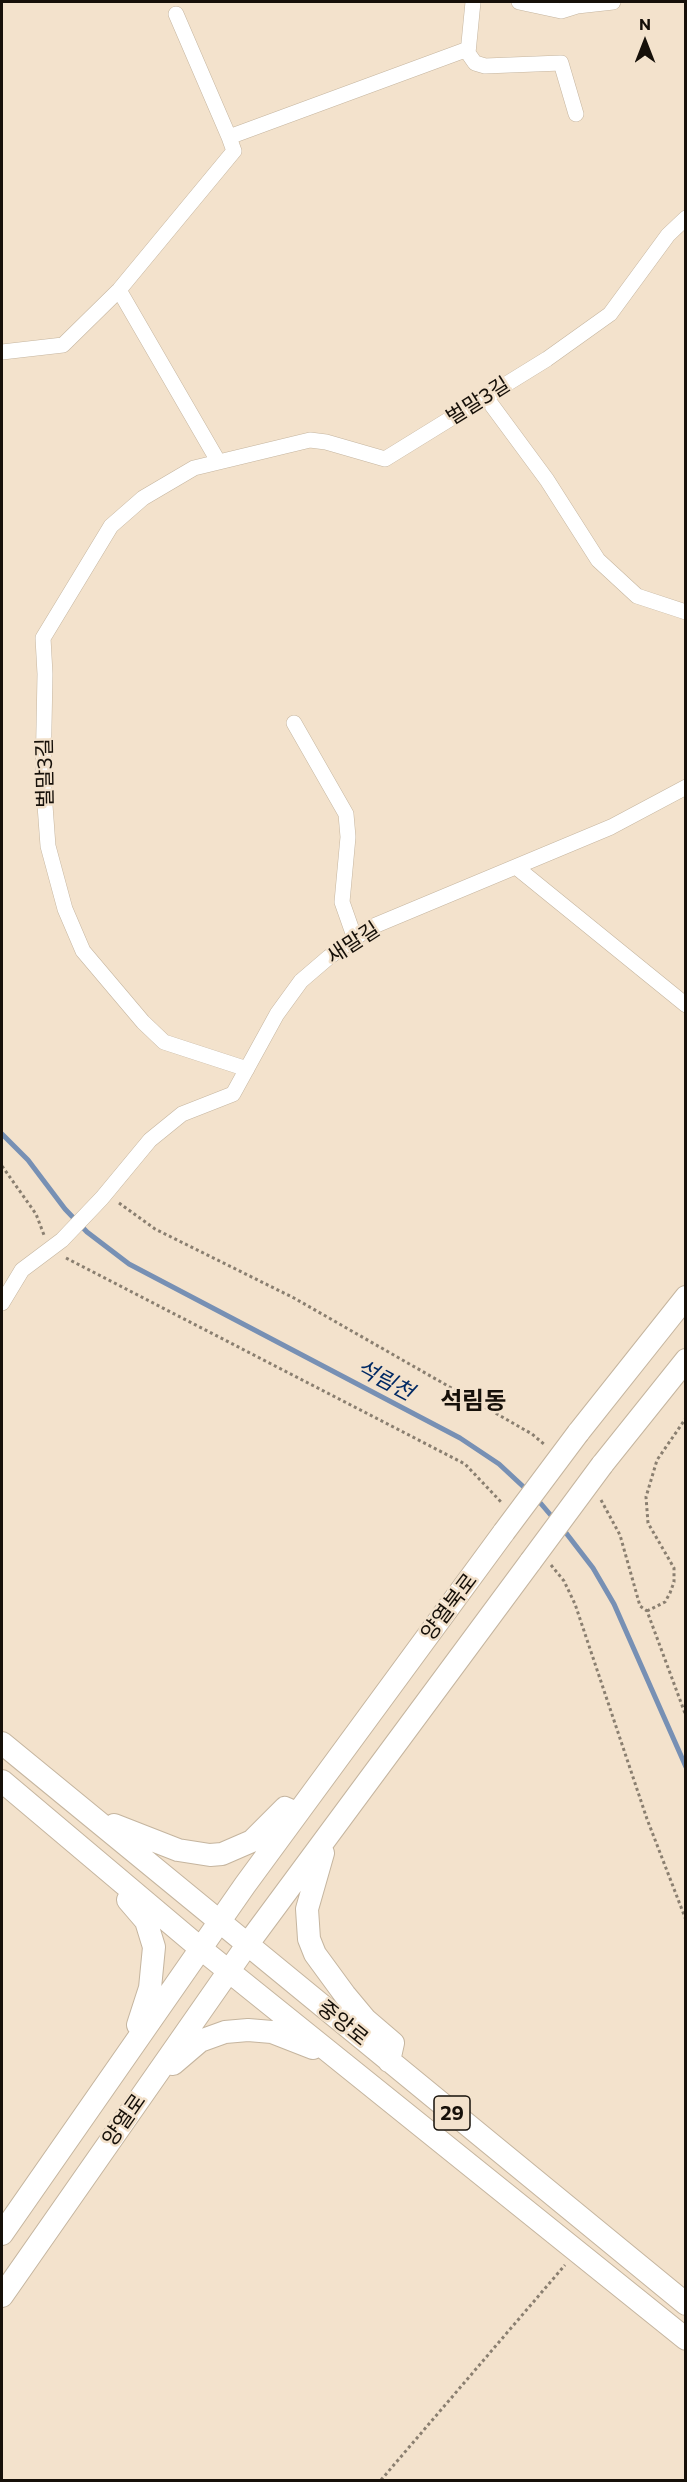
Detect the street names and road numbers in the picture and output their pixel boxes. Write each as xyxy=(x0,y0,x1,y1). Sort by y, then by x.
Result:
street label: 벌말3길 xyxy=(442,372,514,430)
street label: 벌말3길 xyxy=(32,738,58,808)
street label: 새말길 xyxy=(322,917,384,969)
street label: 양열북로 xyxy=(416,1569,482,1645)
street label: 중앙로 xyxy=(313,1995,373,2051)
street label: 양열로 xyxy=(97,2089,151,2151)
road number: 29 xyxy=(434,2096,470,2130)

